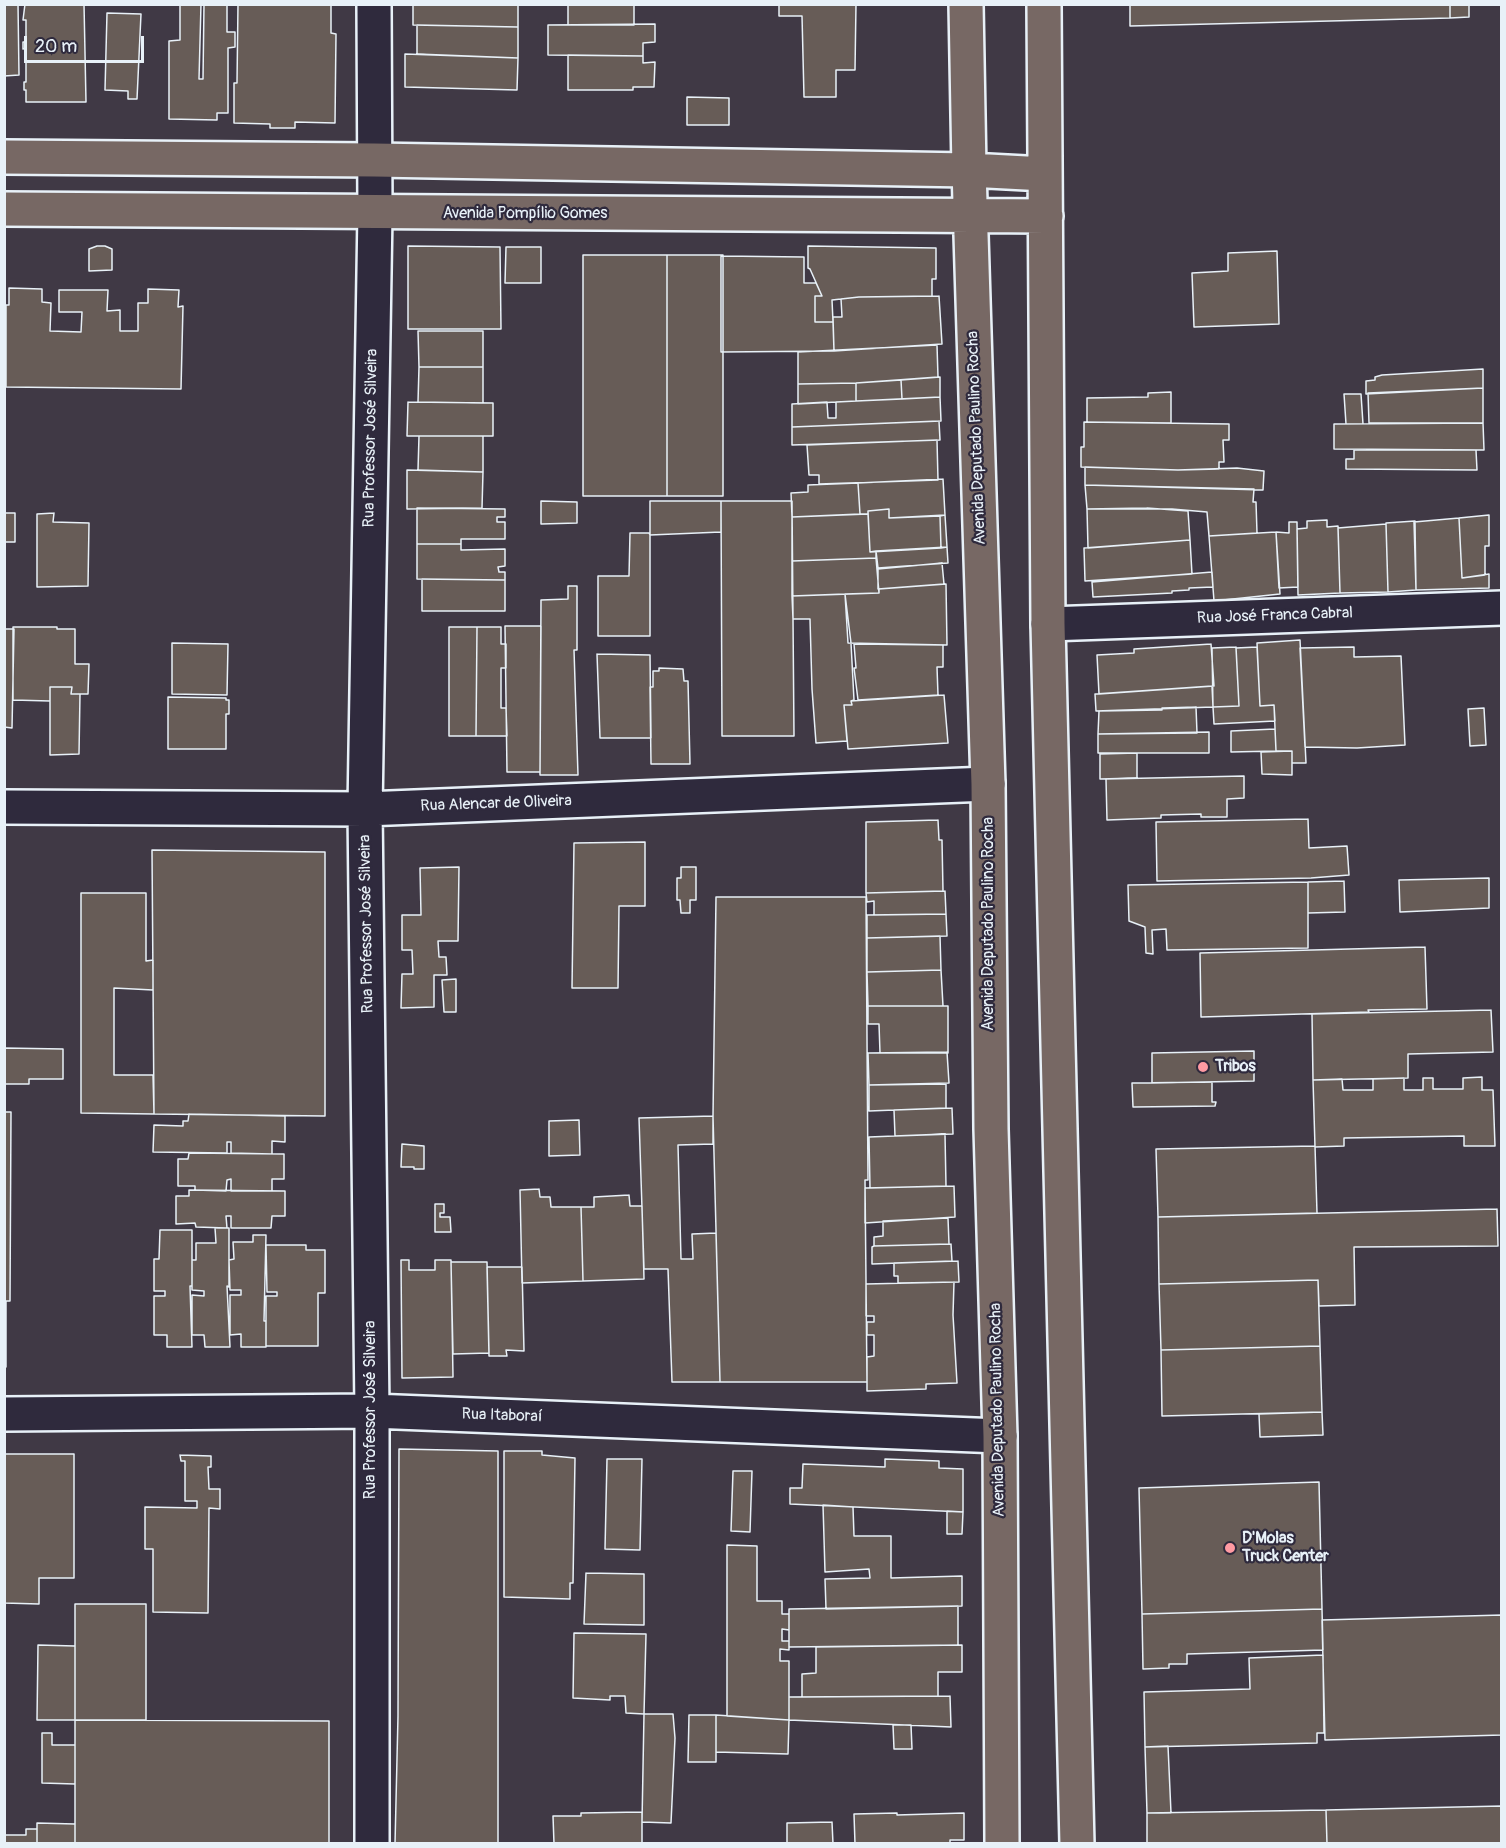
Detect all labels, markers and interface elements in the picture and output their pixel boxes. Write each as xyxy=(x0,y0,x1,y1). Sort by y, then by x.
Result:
scale bar xyxy=(27,24,147,62)
text: 20 m xyxy=(35,35,77,58)
street label: Avenida Pompílio Gomes xyxy=(443,204,607,224)
street label: Avenida Deputado Paulino Rocha xyxy=(964,331,990,545)
street label: Rua Professor José Silveira xyxy=(360,349,382,527)
street label: Rua José Franca Cabral xyxy=(1197,604,1353,628)
street label: Rua Alencar de Oliveira xyxy=(420,792,572,816)
street label: Avenida Deputado Paulino Rocha xyxy=(979,817,999,1031)
street label: Rua Professor José Silveira xyxy=(356,835,378,1013)
place label: Tribos xyxy=(1215,1057,1256,1077)
marker: Tribos xyxy=(1196,1060,1210,1074)
street label: Avenida Deputado Paulino Rocha xyxy=(987,1303,1009,1517)
street label: Rua Professor José Silveira xyxy=(361,1321,381,1499)
street label: Rua Itaboraí xyxy=(461,1405,543,1427)
place label: D'Molas Truck Center xyxy=(1242,1529,1329,1567)
marker: D'Molas Truck Center xyxy=(1223,1541,1237,1555)

